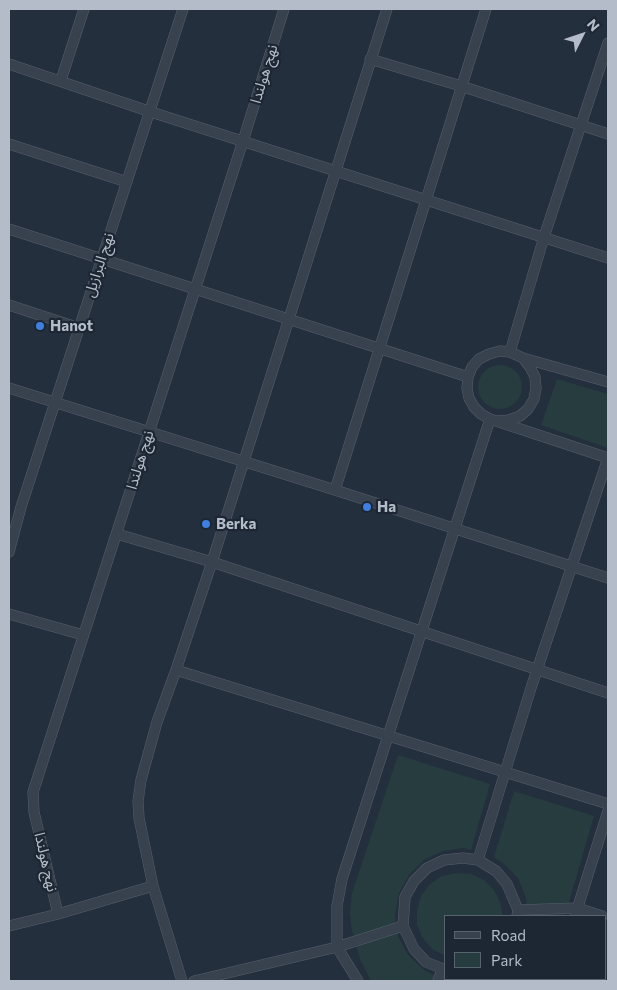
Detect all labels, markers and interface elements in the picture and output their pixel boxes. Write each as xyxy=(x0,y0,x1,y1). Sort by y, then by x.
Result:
north arrow xyxy=(557,10,607,60)
text: N xyxy=(584,15,604,34)
street label: نهج هولندا xyxy=(247,42,281,106)
street label: نهج البرازيل xyxy=(80,231,118,299)
place label: Hanot xyxy=(50,317,93,335)
marker: Hanot xyxy=(34,320,46,332)
street label: نهج هولندا xyxy=(123,428,157,492)
place label: Ha xyxy=(377,498,396,516)
marker: Ha xyxy=(361,501,373,513)
place label: Berka xyxy=(216,515,257,533)
marker: Berka xyxy=(200,518,212,530)
street label: نهج هولندا xyxy=(30,830,62,894)
legend xyxy=(444,915,607,980)
text: Road xyxy=(491,926,526,944)
text: Park xyxy=(491,951,522,969)

